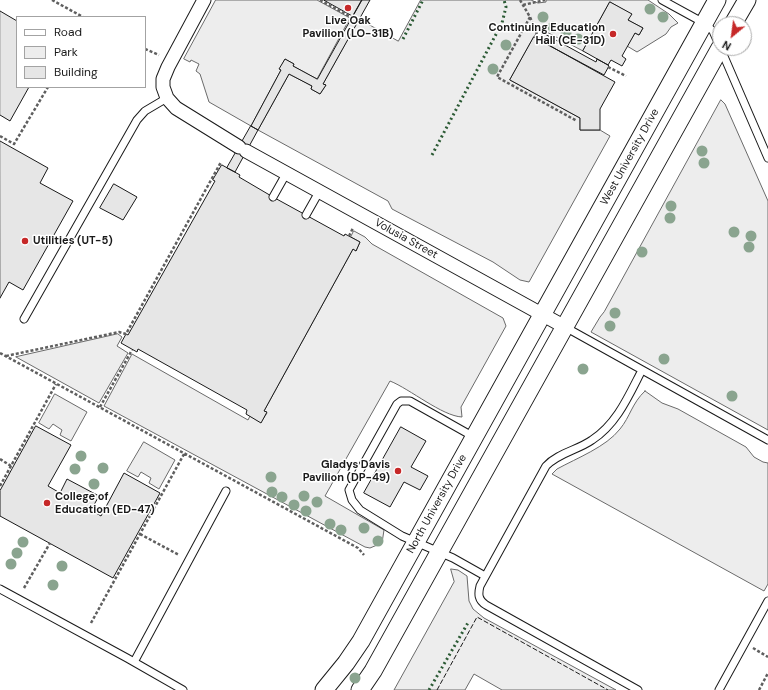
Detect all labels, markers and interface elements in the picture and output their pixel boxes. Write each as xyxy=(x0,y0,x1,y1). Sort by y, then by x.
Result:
marker: Live Oak Pavilion (LO-31B) xyxy=(343,3,353,13)
place label: Live Oak Pavilion (LO-31B) xyxy=(303,14,393,40)
legend xyxy=(16,16,146,88)
north arrow xyxy=(712,16,752,56)
place label: Continuing Education Hall (CE-31D) xyxy=(488,21,605,47)
text: Road xyxy=(54,24,82,40)
marker: Continuing Education Hall (CE-31D) xyxy=(608,29,618,39)
text: N xyxy=(720,38,734,54)
text: Park xyxy=(54,44,78,60)
text: Building xyxy=(54,64,98,80)
street label: West University Drive xyxy=(598,106,662,208)
street label: Volusia Street xyxy=(372,216,440,262)
place label: Utilities (UT-5) xyxy=(33,234,113,248)
marker: Utilities (UT-5) xyxy=(20,236,30,246)
street label: North University Drive xyxy=(404,452,470,556)
place label: Gladys Davis Pavilion (DP-49) xyxy=(303,458,390,484)
marker: Gladys Davis Pavilion (DP-49) xyxy=(393,466,403,476)
place label: College of Education (ED-47) xyxy=(55,490,155,516)
marker: College of Education (ED-47) xyxy=(42,498,52,508)

